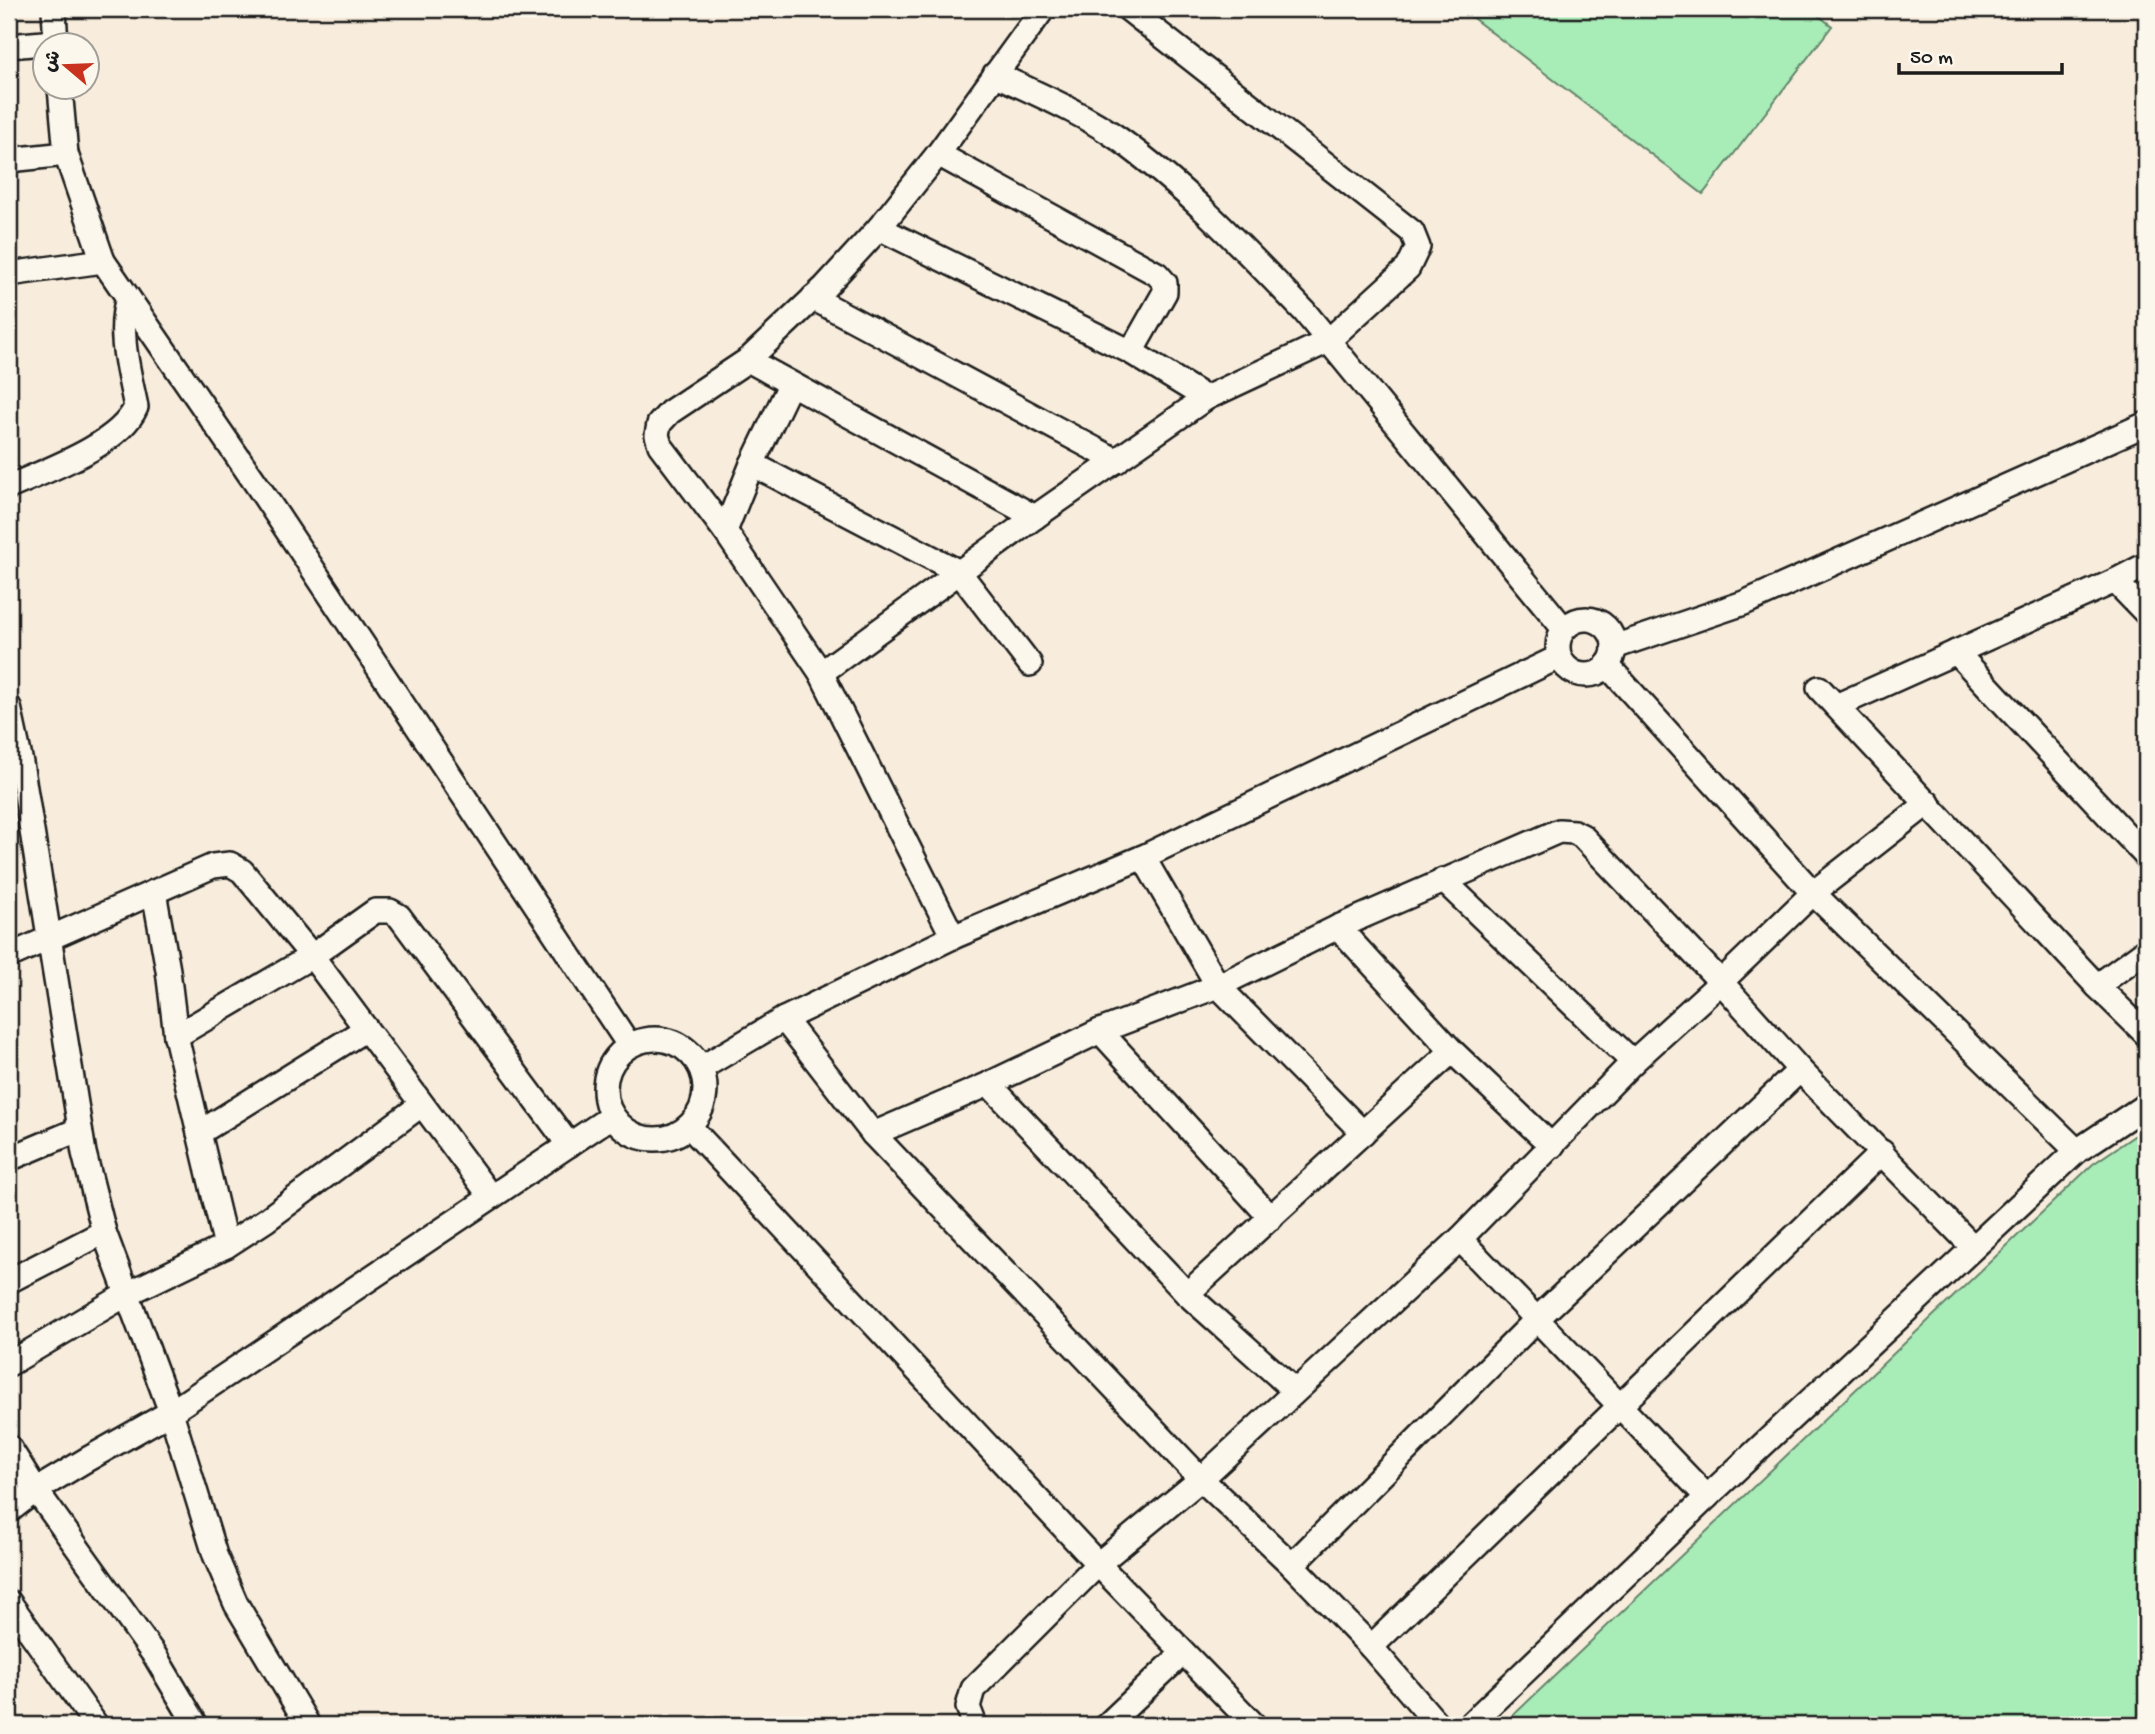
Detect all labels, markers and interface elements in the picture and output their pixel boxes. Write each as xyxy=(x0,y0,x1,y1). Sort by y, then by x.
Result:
north arrow xyxy=(32,32,102,102)
scale bar xyxy=(1899,32,2062,76)
text: 50 m xyxy=(1910,47,1953,72)
text: ش xyxy=(39,48,68,75)

